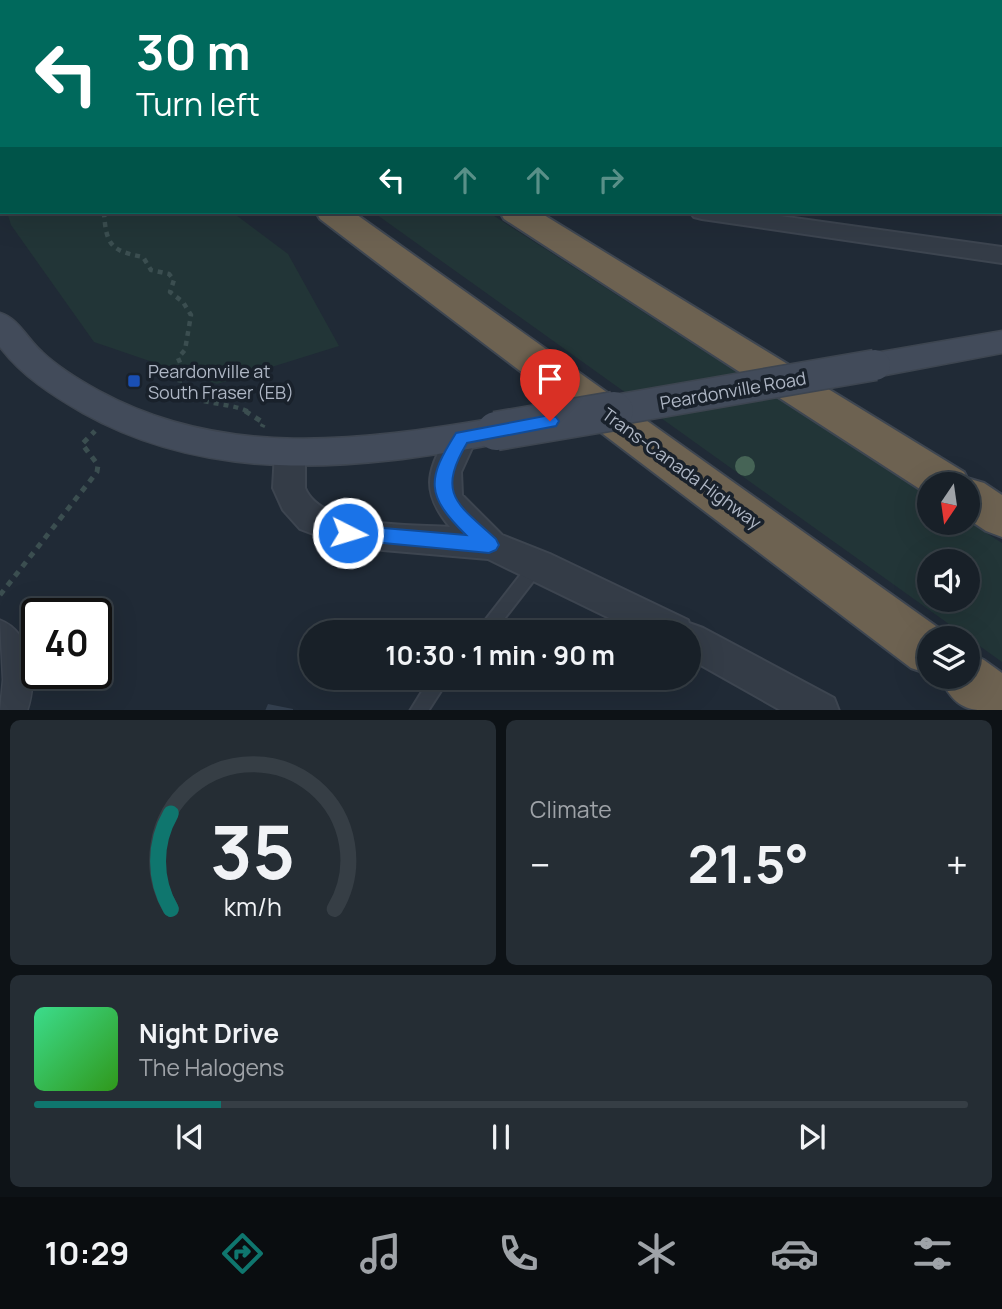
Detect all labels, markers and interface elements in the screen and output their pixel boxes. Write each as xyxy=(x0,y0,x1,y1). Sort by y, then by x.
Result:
text: 30 m xyxy=(136,18,251,85)
icon: left xyxy=(21,28,112,119)
text: Turn left xyxy=(136,82,260,126)
icon: left xyxy=(373,161,411,199)
icon: ahead xyxy=(446,161,484,199)
icon: ahead xyxy=(519,161,557,199)
icon: right xyxy=(592,161,630,199)
pin xyxy=(520,349,580,421)
place label: Peardonville at South Fraser (EB) xyxy=(148,359,294,404)
icon: arrive xyxy=(531,360,569,398)
street label: Peardonville Road xyxy=(658,365,808,415)
marker: Peardonville at South Fraser (EB) xyxy=(126,373,142,389)
street label: Trans-Canada Highway xyxy=(597,402,767,534)
north arrow xyxy=(917,472,980,536)
map controls xyxy=(917,472,980,689)
position arrow xyxy=(311,496,385,570)
button: sound xyxy=(917,549,980,612)
speed limit sign: 40 xyxy=(21,598,112,689)
button: layers xyxy=(917,626,980,689)
text: 10:30 · 1 min · 90 m xyxy=(385,637,615,673)
text: Climate xyxy=(530,793,612,825)
text: 35 xyxy=(211,801,296,901)
text: 21.5° xyxy=(688,828,809,899)
text: − xyxy=(530,838,551,890)
text: + xyxy=(946,838,968,890)
text: km/h xyxy=(224,888,282,923)
text: Night Drive xyxy=(139,1015,279,1051)
text: The Halogens xyxy=(139,1051,284,1083)
icon: previous xyxy=(171,1118,209,1156)
icon: pause xyxy=(482,1118,520,1156)
icon: next xyxy=(793,1118,831,1156)
icon: directions xyxy=(218,1229,267,1278)
icon: music xyxy=(356,1229,405,1278)
icon: phone xyxy=(494,1229,543,1278)
icon: climate xyxy=(632,1229,681,1278)
icon: car xyxy=(770,1229,819,1278)
icon: filters xyxy=(908,1229,957,1278)
text: 10:29 xyxy=(45,1231,129,1275)

